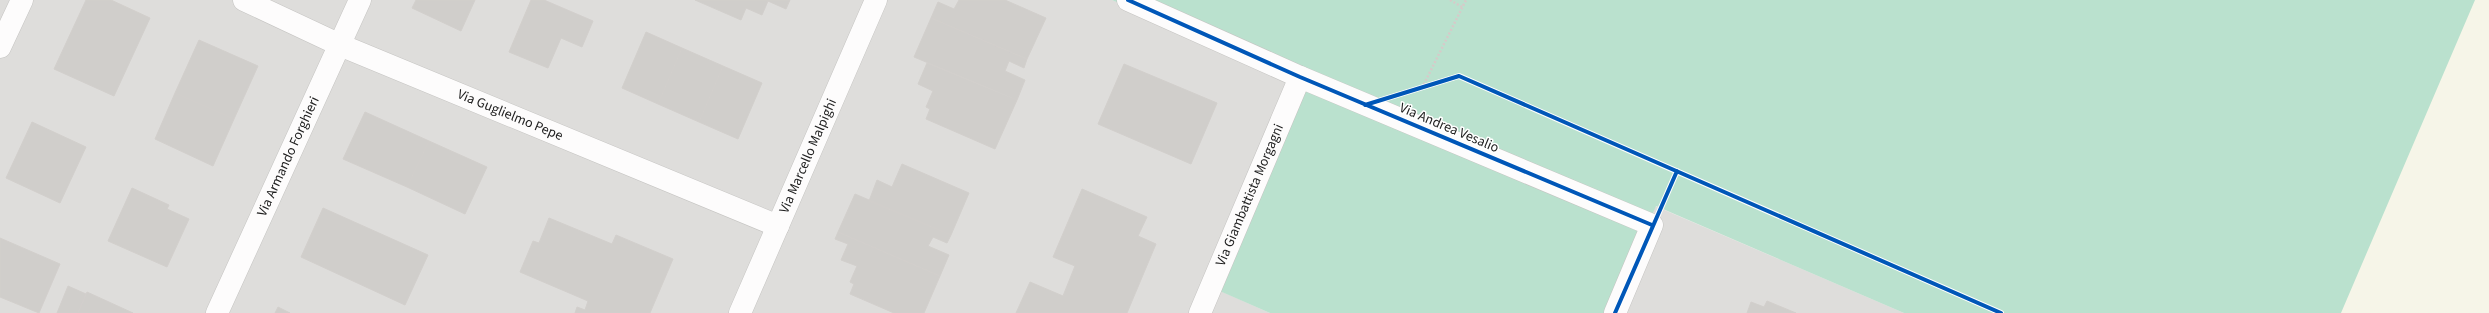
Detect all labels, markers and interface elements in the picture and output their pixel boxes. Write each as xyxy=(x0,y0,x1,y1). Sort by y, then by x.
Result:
street label: Via Guglielmo Pepe xyxy=(454,84,566,146)
street label: Via Armando Forghieri xyxy=(252,93,325,220)
street label: Via Marcello Malpighi xyxy=(774,96,842,217)
street label: Via Andrea Vesalio xyxy=(1396,98,1502,158)
street label: Via Giambattista Morgagni xyxy=(1211,121,1289,269)

